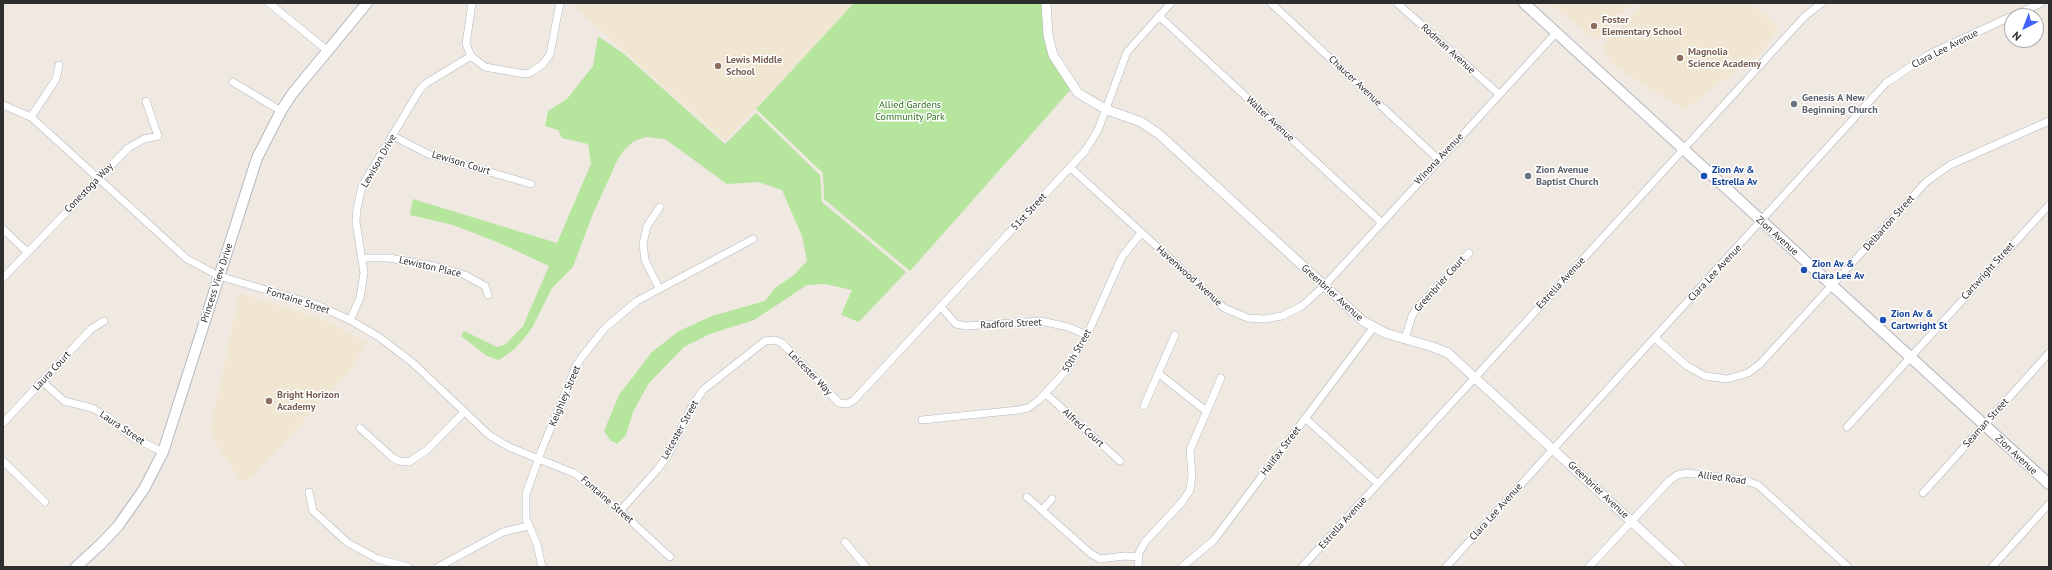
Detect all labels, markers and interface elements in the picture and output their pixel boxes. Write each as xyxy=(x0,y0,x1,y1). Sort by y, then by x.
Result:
north arrow xyxy=(2004,8,2044,48)
place label: Foster Elementary School xyxy=(1602,14,1682,38)
marker: Foster Elementary School xyxy=(1589,21,1599,31)
street label: Rodman Avenue xyxy=(1418,22,1478,76)
street label: Clara Lee Avenue xyxy=(1910,27,1980,71)
text: N xyxy=(2009,29,2024,44)
place label: Magnolia Science Academy xyxy=(1688,46,1761,70)
street label: Chaucer Avenue xyxy=(1326,53,1384,109)
marker: Magnolia Science Academy xyxy=(1675,53,1685,63)
place label: Lewis Middle School xyxy=(726,54,782,78)
marker: Lewis Middle School xyxy=(713,61,723,71)
place label: Genesis A New Beginning Church xyxy=(1802,92,1878,116)
street label: Walter Avenue xyxy=(1243,94,1297,144)
park label: Allied Gardens Community Park xyxy=(875,99,945,122)
marker: Genesis A New Beginning Church xyxy=(1789,99,1799,109)
street label: Winona Avenue xyxy=(1412,131,1466,187)
street label: Lewison Drive xyxy=(359,132,399,190)
street label: Lewison Court xyxy=(430,148,492,178)
street label: Conestoga Way xyxy=(62,161,116,215)
place label: Zion Avenue Baptist Church xyxy=(1536,164,1598,188)
place label: Zion Av & Estrella Av xyxy=(1712,164,1757,188)
marker: Zion Avenue Baptist Church xyxy=(1523,171,1533,181)
marker: Zion Av & Estrella Av xyxy=(1699,171,1709,181)
street label: 51st Street xyxy=(1009,191,1049,233)
street label: Delbarton Street xyxy=(1861,193,1917,253)
street label: Zion Avenue xyxy=(1753,214,1801,258)
street label: Cartwright Street xyxy=(1959,240,2017,302)
street label: Princess View Drive xyxy=(198,242,236,324)
street label: Clara Lee Avenue xyxy=(1686,242,1744,304)
street label: Havenwood Avenue xyxy=(1154,243,1224,309)
street label: Lewiston Place xyxy=(398,254,462,280)
street label: Greenbrier Court xyxy=(1412,254,1468,314)
street label: Estrella Avenue xyxy=(1534,255,1588,311)
place label: Zion Av & Clara Lee Av xyxy=(1812,258,1864,282)
street label: Greenbrier Avenue xyxy=(1299,262,1365,324)
marker: Zion Av & Clara Lee Av xyxy=(1799,265,1809,275)
street label: Fontaine Street xyxy=(265,285,331,317)
place label: Zion Av & Cartwright St xyxy=(1891,308,1948,332)
marker: Zion Av & Cartwright St xyxy=(1878,315,1888,325)
street label: Radford Street xyxy=(980,316,1042,332)
street label: 50th Street xyxy=(1060,327,1094,375)
street label: Leicester Way xyxy=(786,348,834,398)
street label: Laura Court xyxy=(31,349,73,393)
street label: Keighley Street xyxy=(547,364,583,428)
place label: Bright Horizon Academy xyxy=(277,389,339,412)
marker: Bright Horizon Academy xyxy=(264,396,274,406)
street label: Seaman Street xyxy=(1961,396,2011,450)
street label: Leicester Street xyxy=(659,398,701,462)
street label: Alfred Court xyxy=(1060,406,1106,450)
street label: Laura Street xyxy=(97,409,147,447)
street label: Halifax Street xyxy=(1259,424,1303,478)
street label: Zion Avenue xyxy=(1993,433,2039,477)
street label: Greenbrier Avenue xyxy=(1565,459,1631,521)
street label: Allied Road xyxy=(1697,469,1747,487)
street label: Fontaine Street xyxy=(578,474,636,526)
street label: Clara Lee Avenue xyxy=(1467,481,1525,543)
street label: Estrella Avenue xyxy=(1316,494,1370,552)

